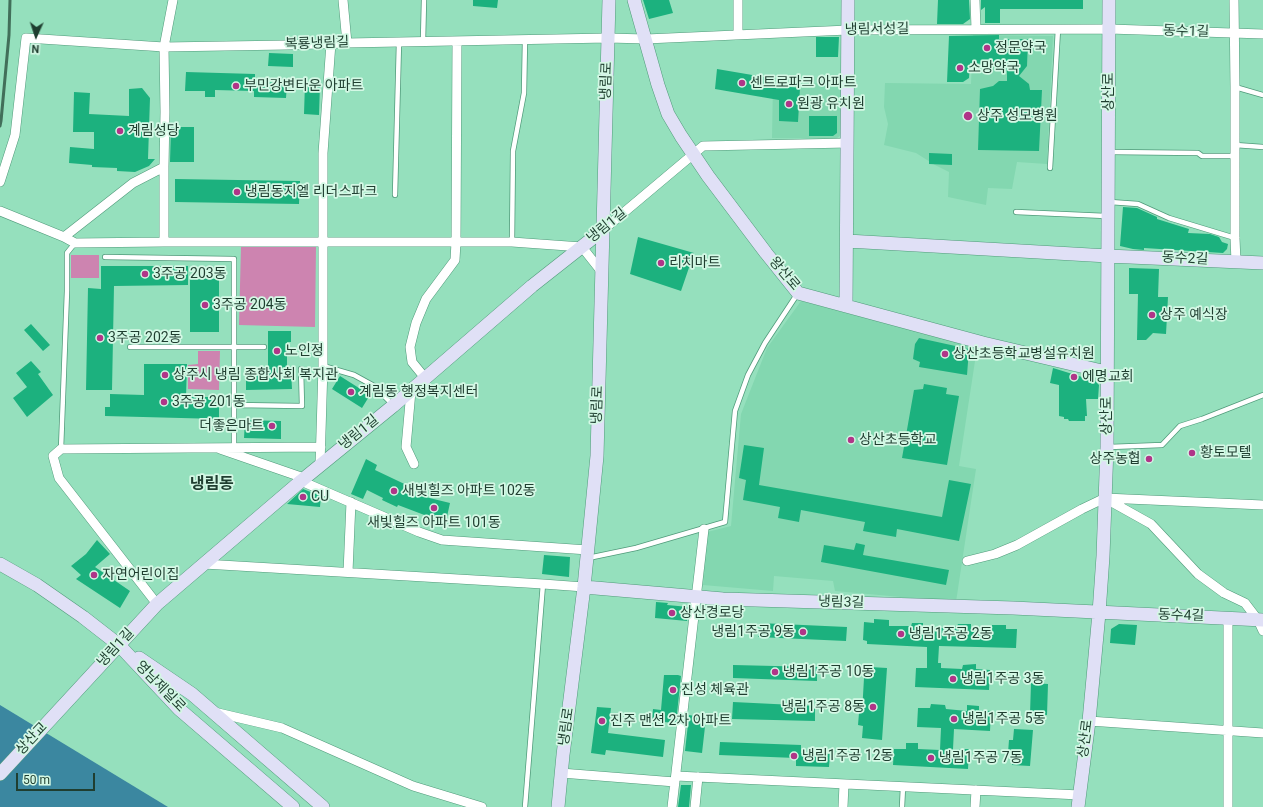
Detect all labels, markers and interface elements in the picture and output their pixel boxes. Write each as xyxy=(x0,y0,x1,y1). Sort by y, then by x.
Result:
north arrow xyxy=(16,16,56,56)
street label: 냉림서성길 xyxy=(845,21,909,39)
street label: 동수1길 xyxy=(1162,23,1210,41)
street label: 복룡냉림길 xyxy=(285,34,349,54)
place label: 정문약국 xyxy=(995,40,1047,56)
text: N xyxy=(31,42,40,55)
marker: 정문약국 xyxy=(982,43,992,53)
place label: 소망약국 xyxy=(968,60,1020,76)
street label: 냉림로 xyxy=(598,61,616,101)
marker: 소망약국 xyxy=(955,63,965,73)
street label: 상산로 xyxy=(1101,73,1117,111)
place label: 센트로파크 아파트 xyxy=(750,75,857,91)
place label: 부민강변타운 아파트 xyxy=(244,78,363,94)
marker: 센트로파크 아파트 xyxy=(737,78,747,88)
marker: 부민강변타운 아파트 xyxy=(231,81,241,91)
place label: 원광 유치원 xyxy=(797,96,865,112)
marker: 원광 유치원 xyxy=(784,99,794,109)
place label: 상주 성모병원 xyxy=(977,108,1058,124)
marker: 상주 성모병원 xyxy=(962,110,974,122)
place label: 계림성당 xyxy=(128,123,180,139)
marker: 계림성당 xyxy=(115,126,125,136)
place label: 냉림동지엘 리더스파크 xyxy=(245,184,377,200)
marker: 냉림동지엘 리더스파크 xyxy=(232,187,242,197)
street label: 냉림1길 xyxy=(584,205,630,247)
street label: 동수2길 xyxy=(1161,249,1209,269)
street label: 왕산로 xyxy=(765,254,803,294)
place label: 리치마트 xyxy=(669,255,721,271)
marker: 리치마트 xyxy=(656,258,666,268)
place label: 3주공 203동 xyxy=(153,266,227,282)
marker: 3주공 203동 xyxy=(140,269,150,279)
place label: 3주공 204동 xyxy=(213,297,287,313)
marker: 3주공 204동 xyxy=(200,300,210,310)
place label: 상주 예식장 xyxy=(1160,307,1228,323)
marker: 상주 예식장 xyxy=(1147,310,1157,320)
place label: 3주공 202동 xyxy=(108,330,182,346)
marker: 3주공 202동 xyxy=(95,333,105,343)
place label: 노인정 xyxy=(285,343,324,359)
marker: 노인정 xyxy=(272,346,282,356)
place label: 상산초등학교병설유치원 xyxy=(953,346,1095,362)
marker: 상산초등학교병설유치원 xyxy=(940,349,950,359)
place label: 상주시 냉림 종합사회 복지관 xyxy=(173,367,338,383)
place label: 에명교회 xyxy=(1082,369,1134,385)
marker: 상주시 냉림 종합사회 복지관 xyxy=(160,370,170,380)
marker: 에명교회 xyxy=(1069,372,1079,382)
place label: 계림동 행정복지센터 xyxy=(359,384,478,400)
street label: 냉림로 xyxy=(589,385,607,425)
marker: 계림동 행정복지센터 xyxy=(346,387,356,397)
place label: 3주공 201동 xyxy=(172,394,246,410)
marker: 3주공 201동 xyxy=(159,397,169,407)
street label: 상산로 xyxy=(1099,397,1115,435)
street label: 냉림1길 xyxy=(336,412,382,454)
place label: 더좋은마트 xyxy=(200,418,264,434)
marker: 더좋은마트 xyxy=(267,421,277,431)
place label: 상산초등학교 xyxy=(859,432,936,448)
marker: 상산초등학교 xyxy=(846,435,856,445)
place label: 황토모텔 xyxy=(1200,445,1252,461)
marker: 황토모텔 xyxy=(1187,448,1197,458)
place label: 상주농협 xyxy=(1089,451,1141,467)
marker: 상주농협 xyxy=(1144,454,1154,464)
district label: 냉림동 xyxy=(190,475,234,495)
place label: 새빛힐즈 아파트 102동 xyxy=(402,483,536,499)
marker: 새빛힐즈 아파트 102동 xyxy=(389,486,399,496)
place label: CU xyxy=(311,489,329,505)
marker: CU xyxy=(298,492,308,502)
marker: 새빛힐즈 아파트 101동 xyxy=(429,503,439,513)
place label: 새빛힐즈 아파트 101동 xyxy=(367,515,501,531)
place label: 자연어린이집 xyxy=(102,567,179,583)
marker: 자연어린이집 xyxy=(89,570,99,580)
street label: 냉림3길 xyxy=(817,594,865,612)
place label: 상산경로당 xyxy=(680,605,744,621)
street label: 동수4길 xyxy=(1157,607,1205,625)
marker: 상산경로당 xyxy=(667,608,677,618)
place label: 냉림1주공 9동 xyxy=(711,624,795,640)
street label: 냉림1길 xyxy=(94,625,138,671)
place label: 냉림1주공 2동 xyxy=(909,626,993,642)
marker: 냉림1주공 9동 xyxy=(798,627,808,637)
marker: 냉림1주공 2동 xyxy=(896,629,906,639)
street label: 영남제일로 xyxy=(132,658,188,716)
place label: 냉림1주공 10동 xyxy=(783,664,874,680)
marker: 냉림1주공 10동 xyxy=(770,667,780,677)
place label: 냉림1주공 3동 xyxy=(961,671,1045,687)
marker: 냉림1주공 3동 xyxy=(948,674,958,684)
place label: 진성 체육관 xyxy=(681,682,749,698)
marker: 진성 체육관 xyxy=(668,685,678,695)
place label: 냉림1주공 8동 xyxy=(781,699,865,715)
marker: 냉림1주공 8동 xyxy=(868,702,878,712)
street label: 냉림로 xyxy=(556,707,578,747)
place label: 냉림1주공 5동 xyxy=(962,711,1046,727)
place label: 진주 맨션 2차 아파트 xyxy=(610,713,731,729)
marker: 냉림1주공 5동 xyxy=(949,714,959,724)
marker: 진주 맨션 2차 아파트 xyxy=(597,716,607,726)
street label: 상산교 xyxy=(13,719,51,759)
street label: 상산로 xyxy=(1075,719,1097,759)
place label: 냉림1주공 12동 xyxy=(802,748,893,764)
place label: 냉림1주공 7동 xyxy=(939,750,1023,766)
marker: 냉림1주공 12동 xyxy=(789,751,799,761)
marker: 냉림1주공 7동 xyxy=(926,753,936,763)
scale bar xyxy=(18,765,97,791)
text: 50 m xyxy=(23,773,50,787)

